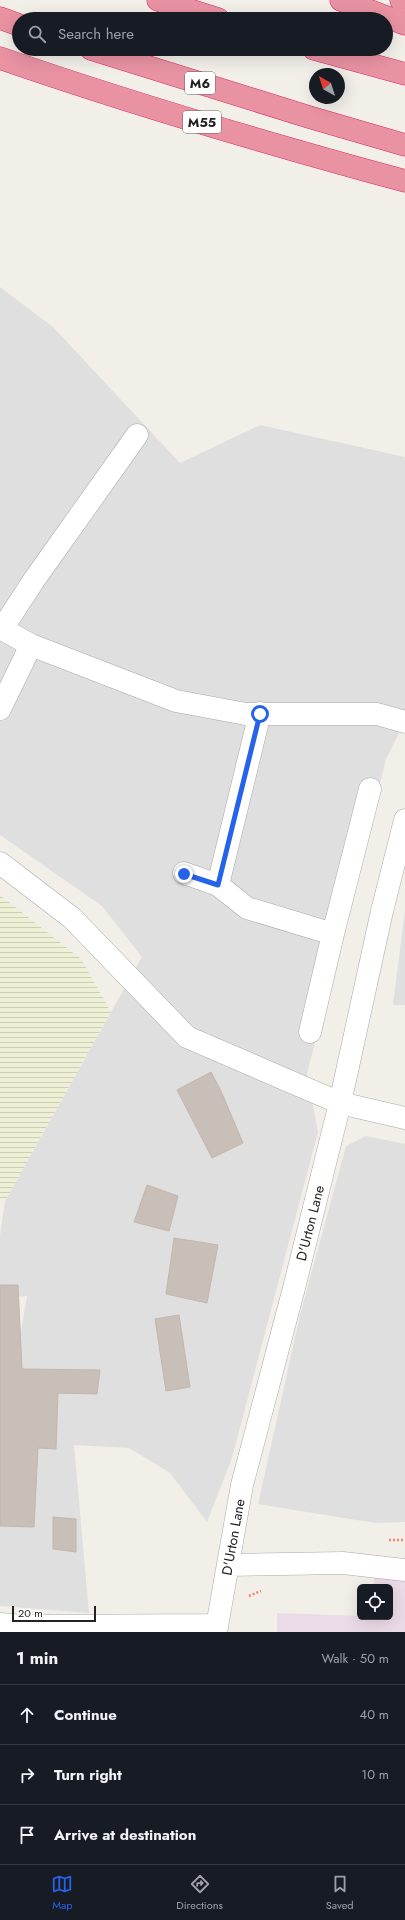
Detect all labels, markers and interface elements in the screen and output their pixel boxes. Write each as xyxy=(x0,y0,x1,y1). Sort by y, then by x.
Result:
search box xyxy=(12,12,393,56)
icon: search xyxy=(26,23,48,45)
text: Search here xyxy=(58,23,134,45)
north arrow xyxy=(309,68,345,104)
road number: M6 xyxy=(185,72,215,94)
road number: M55 xyxy=(183,111,221,133)
route start xyxy=(251,705,269,723)
route end xyxy=(175,865,193,883)
street label: D'Urton Lane xyxy=(291,1183,329,1263)
street label: D'Urton Lane xyxy=(216,1497,250,1577)
map controls xyxy=(357,1584,393,1620)
button: locate xyxy=(357,1584,393,1620)
scale bar xyxy=(12,1604,96,1623)
text: 20 m xyxy=(18,1605,43,1621)
text: 1 min xyxy=(16,1646,58,1670)
text: Walk · 50 m xyxy=(322,1649,389,1668)
icon: ahead xyxy=(16,1704,38,1726)
text: Continue xyxy=(54,1704,117,1726)
text: 40 m xyxy=(360,1705,389,1724)
icon: right xyxy=(16,1764,38,1786)
text: Turn right xyxy=(54,1764,122,1786)
text: 10 m xyxy=(361,1765,389,1784)
icon: arrive xyxy=(16,1824,38,1846)
text: Arrive at destination xyxy=(54,1824,196,1846)
tab: Map xyxy=(51,1873,73,1913)
tab: Directions xyxy=(176,1873,223,1913)
tab: Saved xyxy=(326,1873,354,1913)

